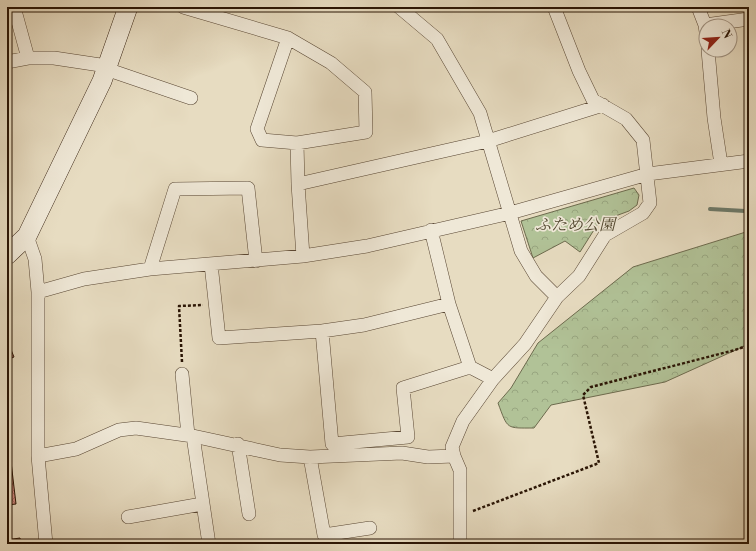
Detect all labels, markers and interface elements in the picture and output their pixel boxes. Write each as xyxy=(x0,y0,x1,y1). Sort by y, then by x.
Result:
north arrow xyxy=(698,18,738,58)
text: N xyxy=(718,27,734,41)
park label: ふため公園 xyxy=(535,215,618,235)

